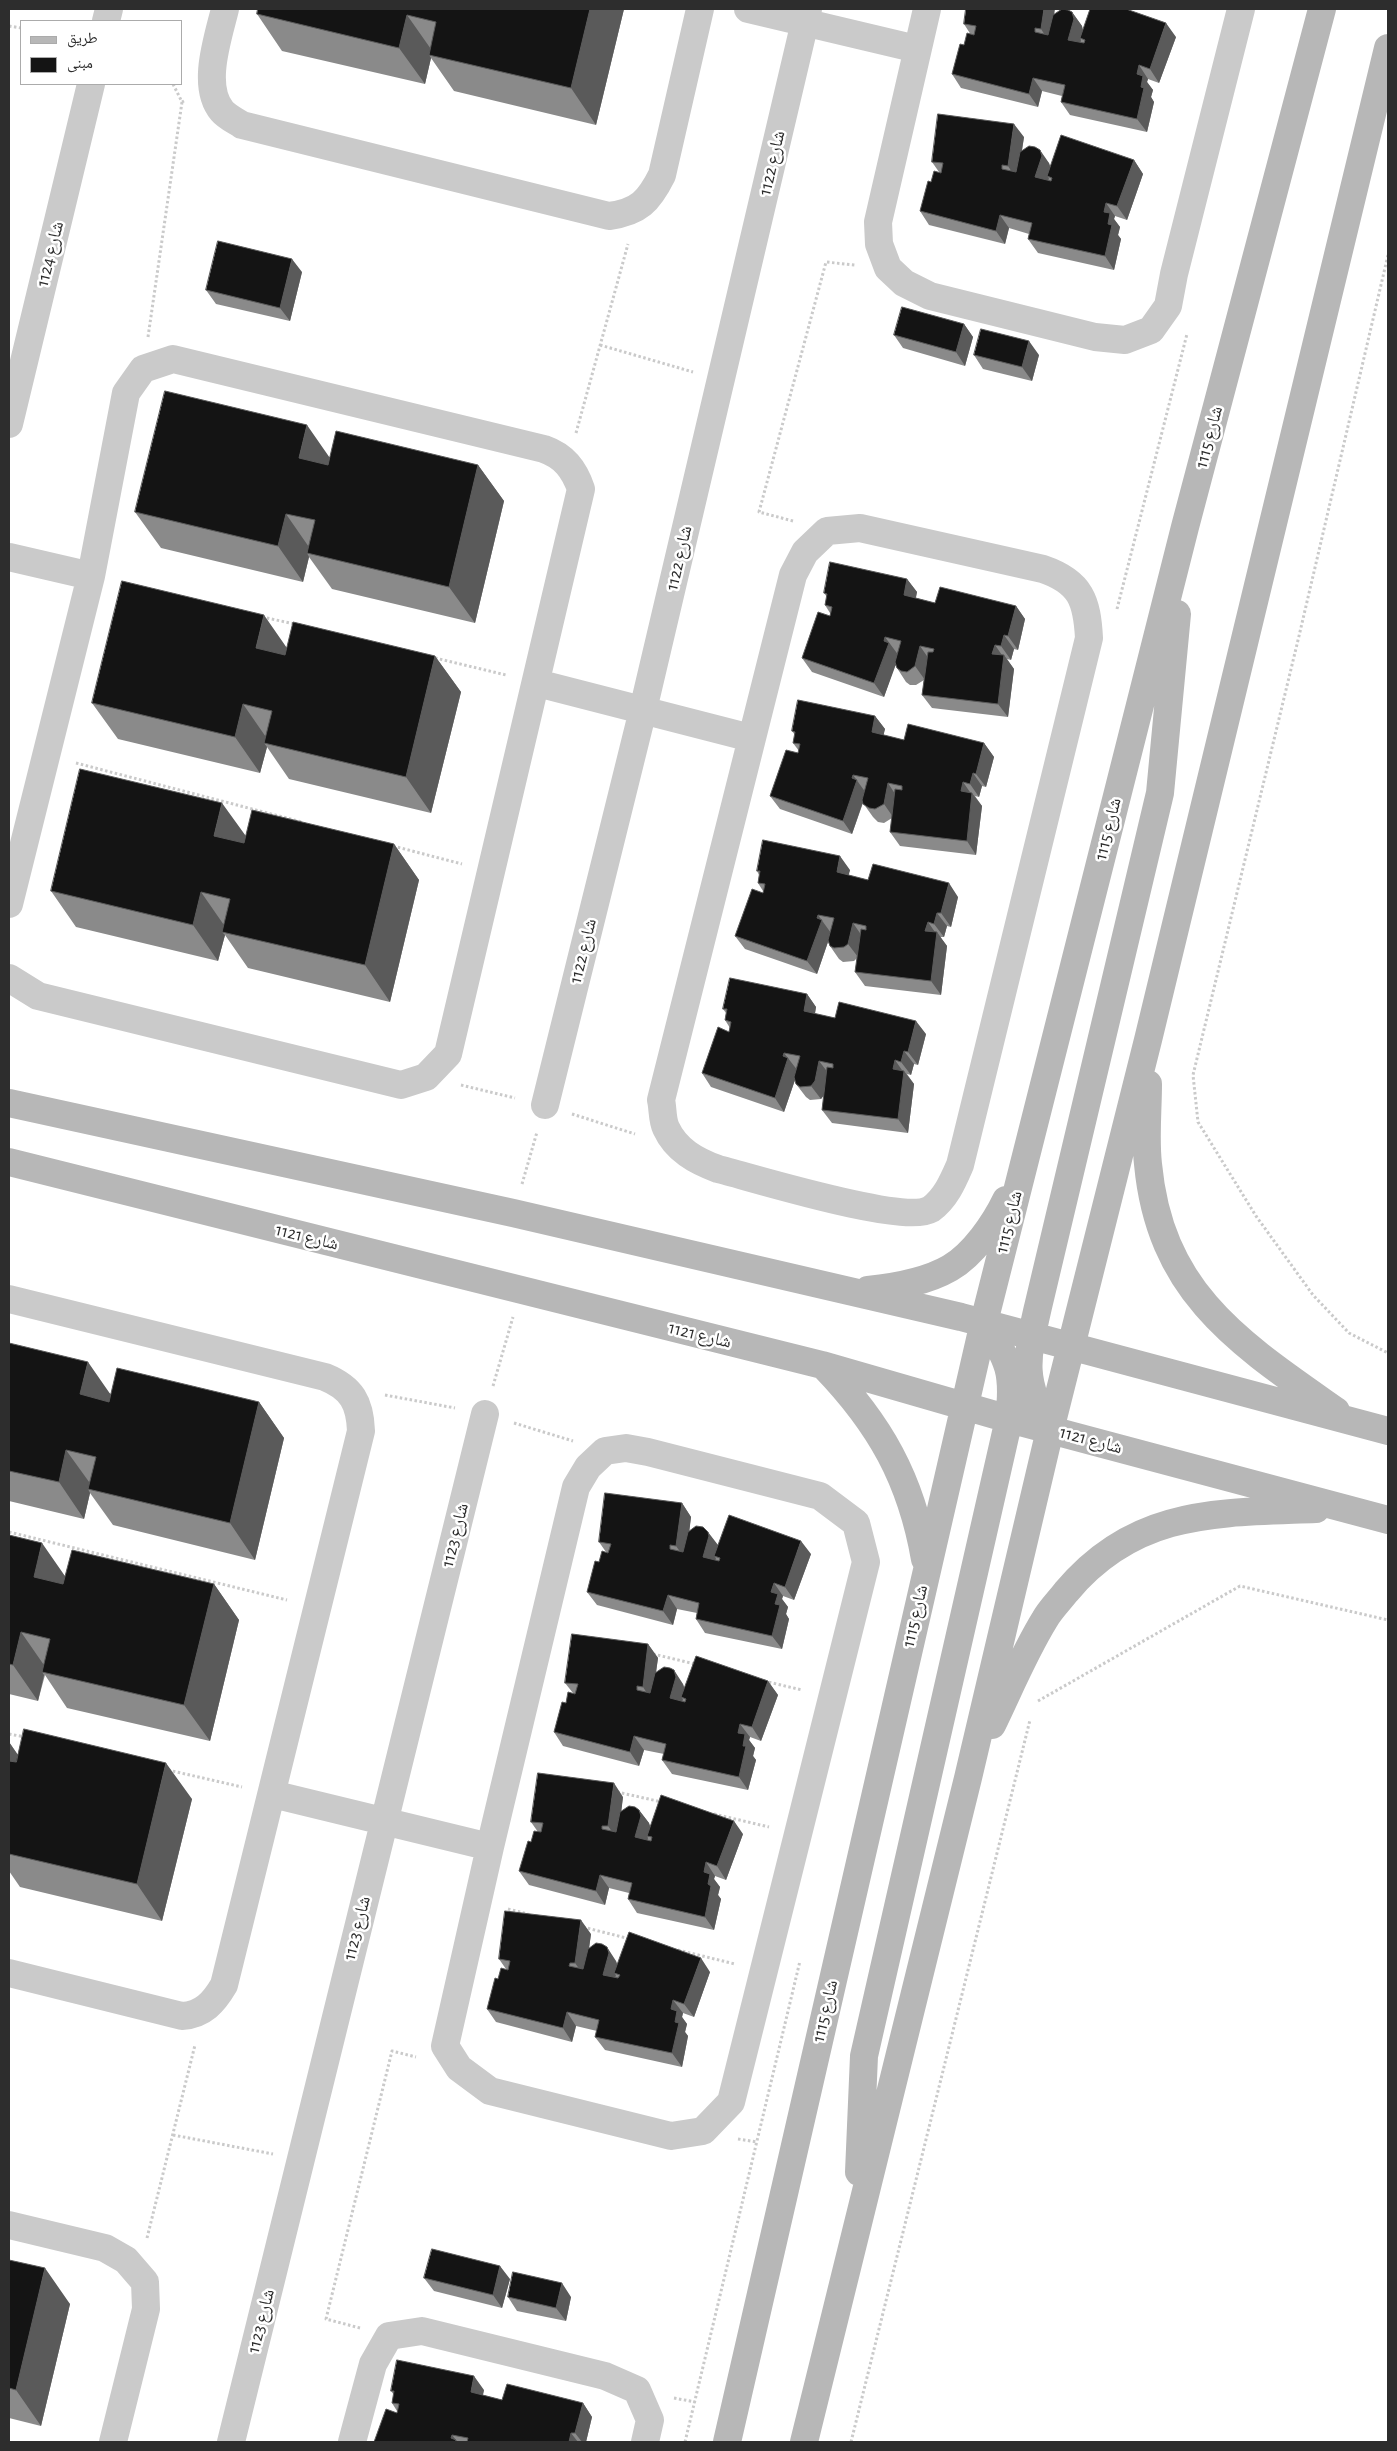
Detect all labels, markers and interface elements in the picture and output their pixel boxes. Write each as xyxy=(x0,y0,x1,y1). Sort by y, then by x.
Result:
legend xyxy=(20,20,182,85)
text: طريق xyxy=(67,31,98,46)
text: مبنى xyxy=(67,56,93,71)
street label: شارع 1122 xyxy=(754,128,790,198)
street label: شارع 1124 xyxy=(31,219,69,289)
street label: شارع 1115 xyxy=(1190,404,1228,470)
street label: شارع 1122 xyxy=(661,523,697,593)
street label: شارع 1115 xyxy=(1090,796,1126,862)
street label: شارع 1122 xyxy=(565,916,601,986)
street label: شارع 1115 xyxy=(991,1189,1027,1255)
street label: شارع 1121 xyxy=(273,1219,341,1255)
street label: شارع 1121 xyxy=(666,1317,734,1353)
street label: شارع 1121 xyxy=(1057,1421,1125,1459)
street label: شارع 1123 xyxy=(437,1501,473,1569)
street label: شارع 1115 xyxy=(897,1583,933,1649)
street label: شارع 1123 xyxy=(339,1894,375,1962)
street label: شارع 1115 xyxy=(807,1978,843,2044)
street label: شارع 1123 xyxy=(243,2287,279,2355)

